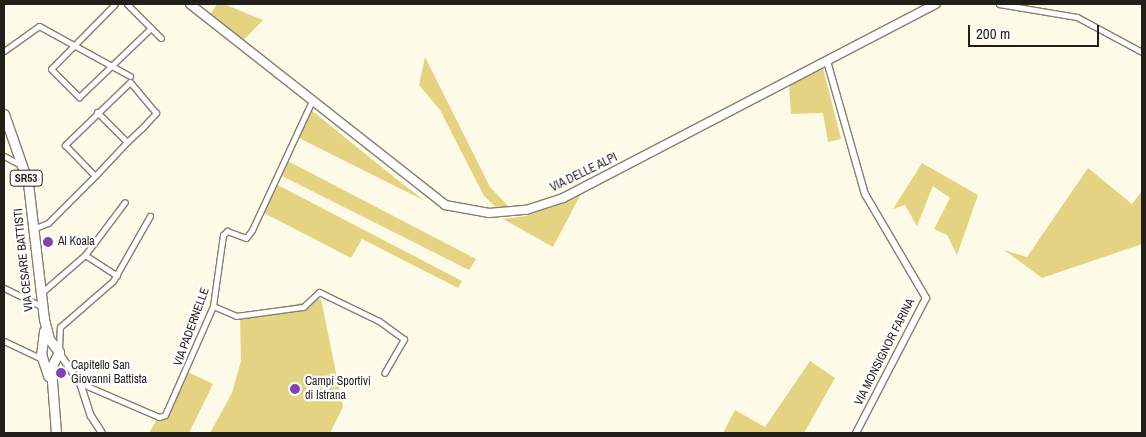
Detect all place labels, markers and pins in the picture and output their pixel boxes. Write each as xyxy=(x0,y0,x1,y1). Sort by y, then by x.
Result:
place label: Al Koala xyxy=(58,235,95,249)
marker: Al Koala xyxy=(42,236,54,248)
place label: Capitello San Giovanni Battista xyxy=(71,359,147,387)
marker: Capitello San Giovanni Battista xyxy=(55,367,67,379)
place label: Campi Sportivi di Istrana xyxy=(305,375,371,403)
marker: Campi Sportivi di Istrana xyxy=(289,383,301,395)

